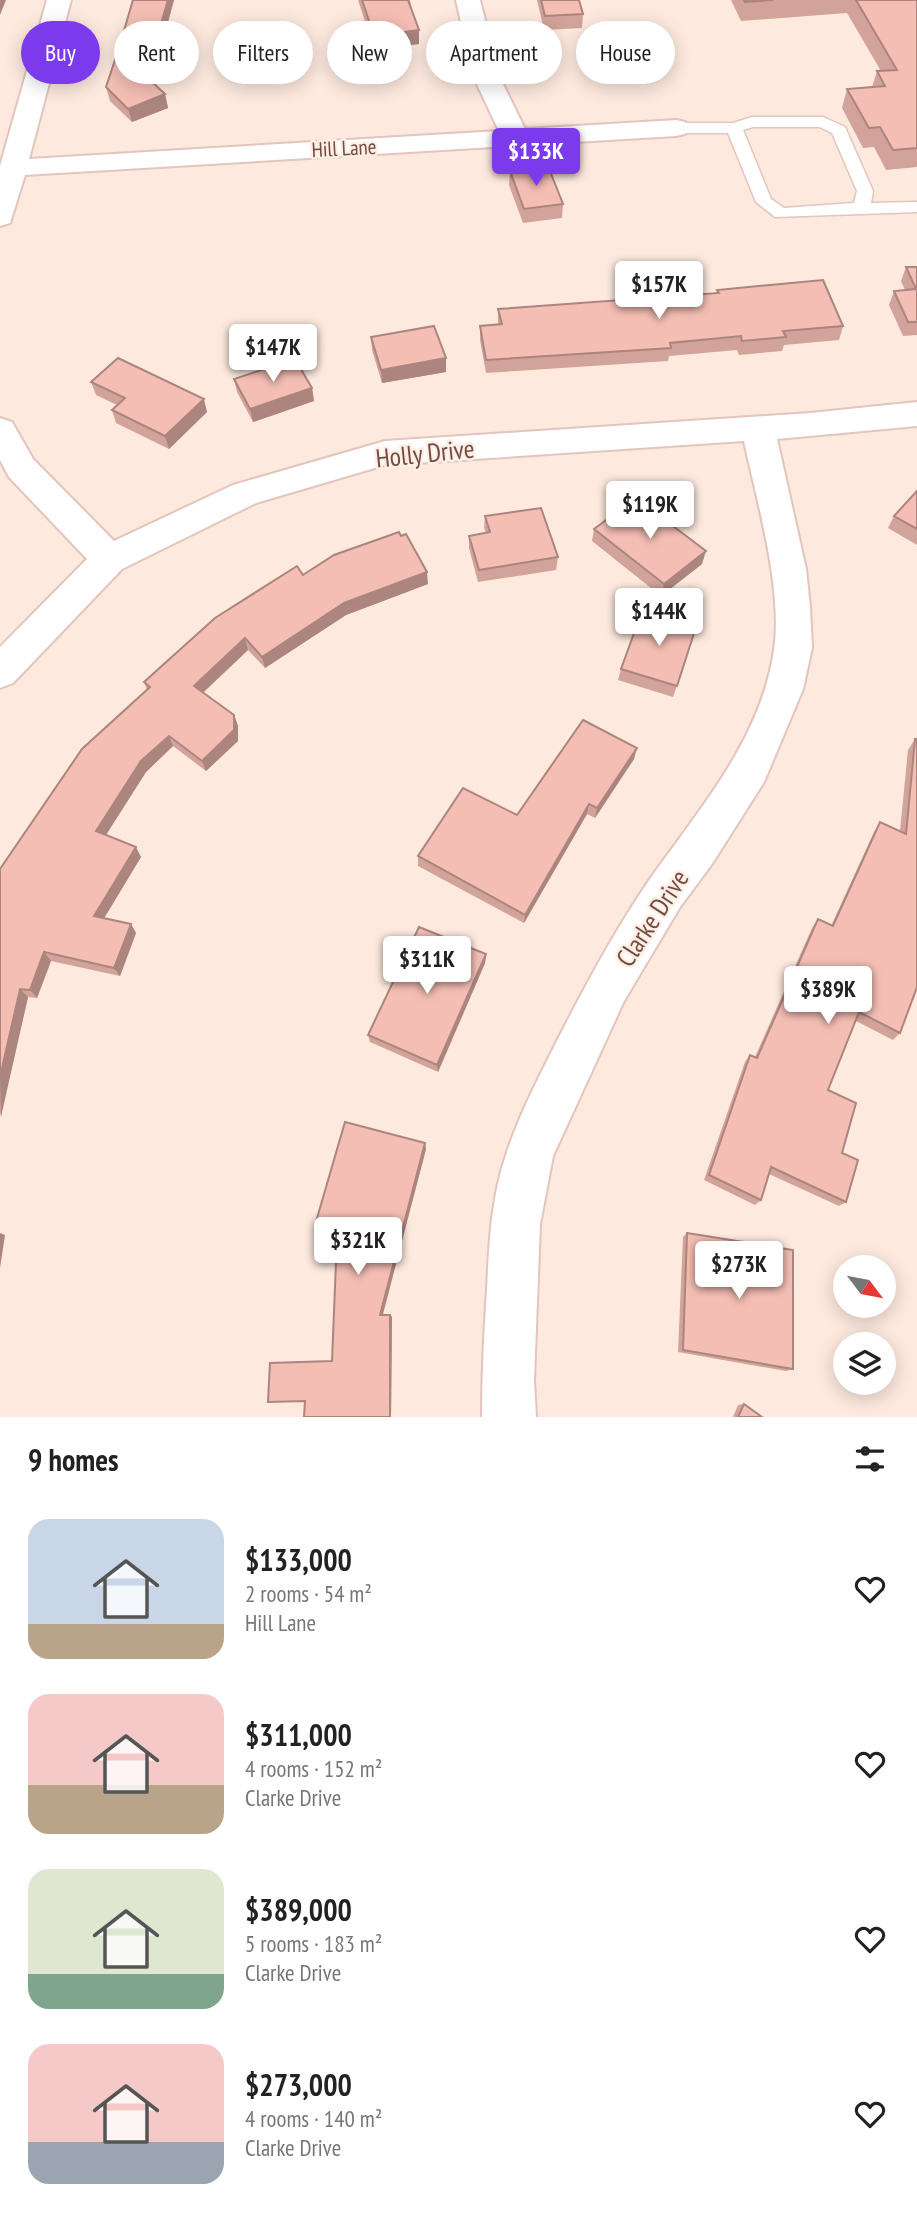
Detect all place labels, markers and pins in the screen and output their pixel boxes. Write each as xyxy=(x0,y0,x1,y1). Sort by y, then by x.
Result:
pin: $133K xyxy=(487,128,585,188)
pin: $157K xyxy=(610,262,708,321)
pin: $147K xyxy=(224,324,322,384)
pin: $119K xyxy=(601,482,699,541)
pin: $144K xyxy=(610,588,708,648)
pin: $311K xyxy=(378,936,476,996)
pin: $389K xyxy=(779,967,877,1026)
pin: $321K xyxy=(309,1218,407,1277)
pin: $273K xyxy=(690,1242,788,1301)

